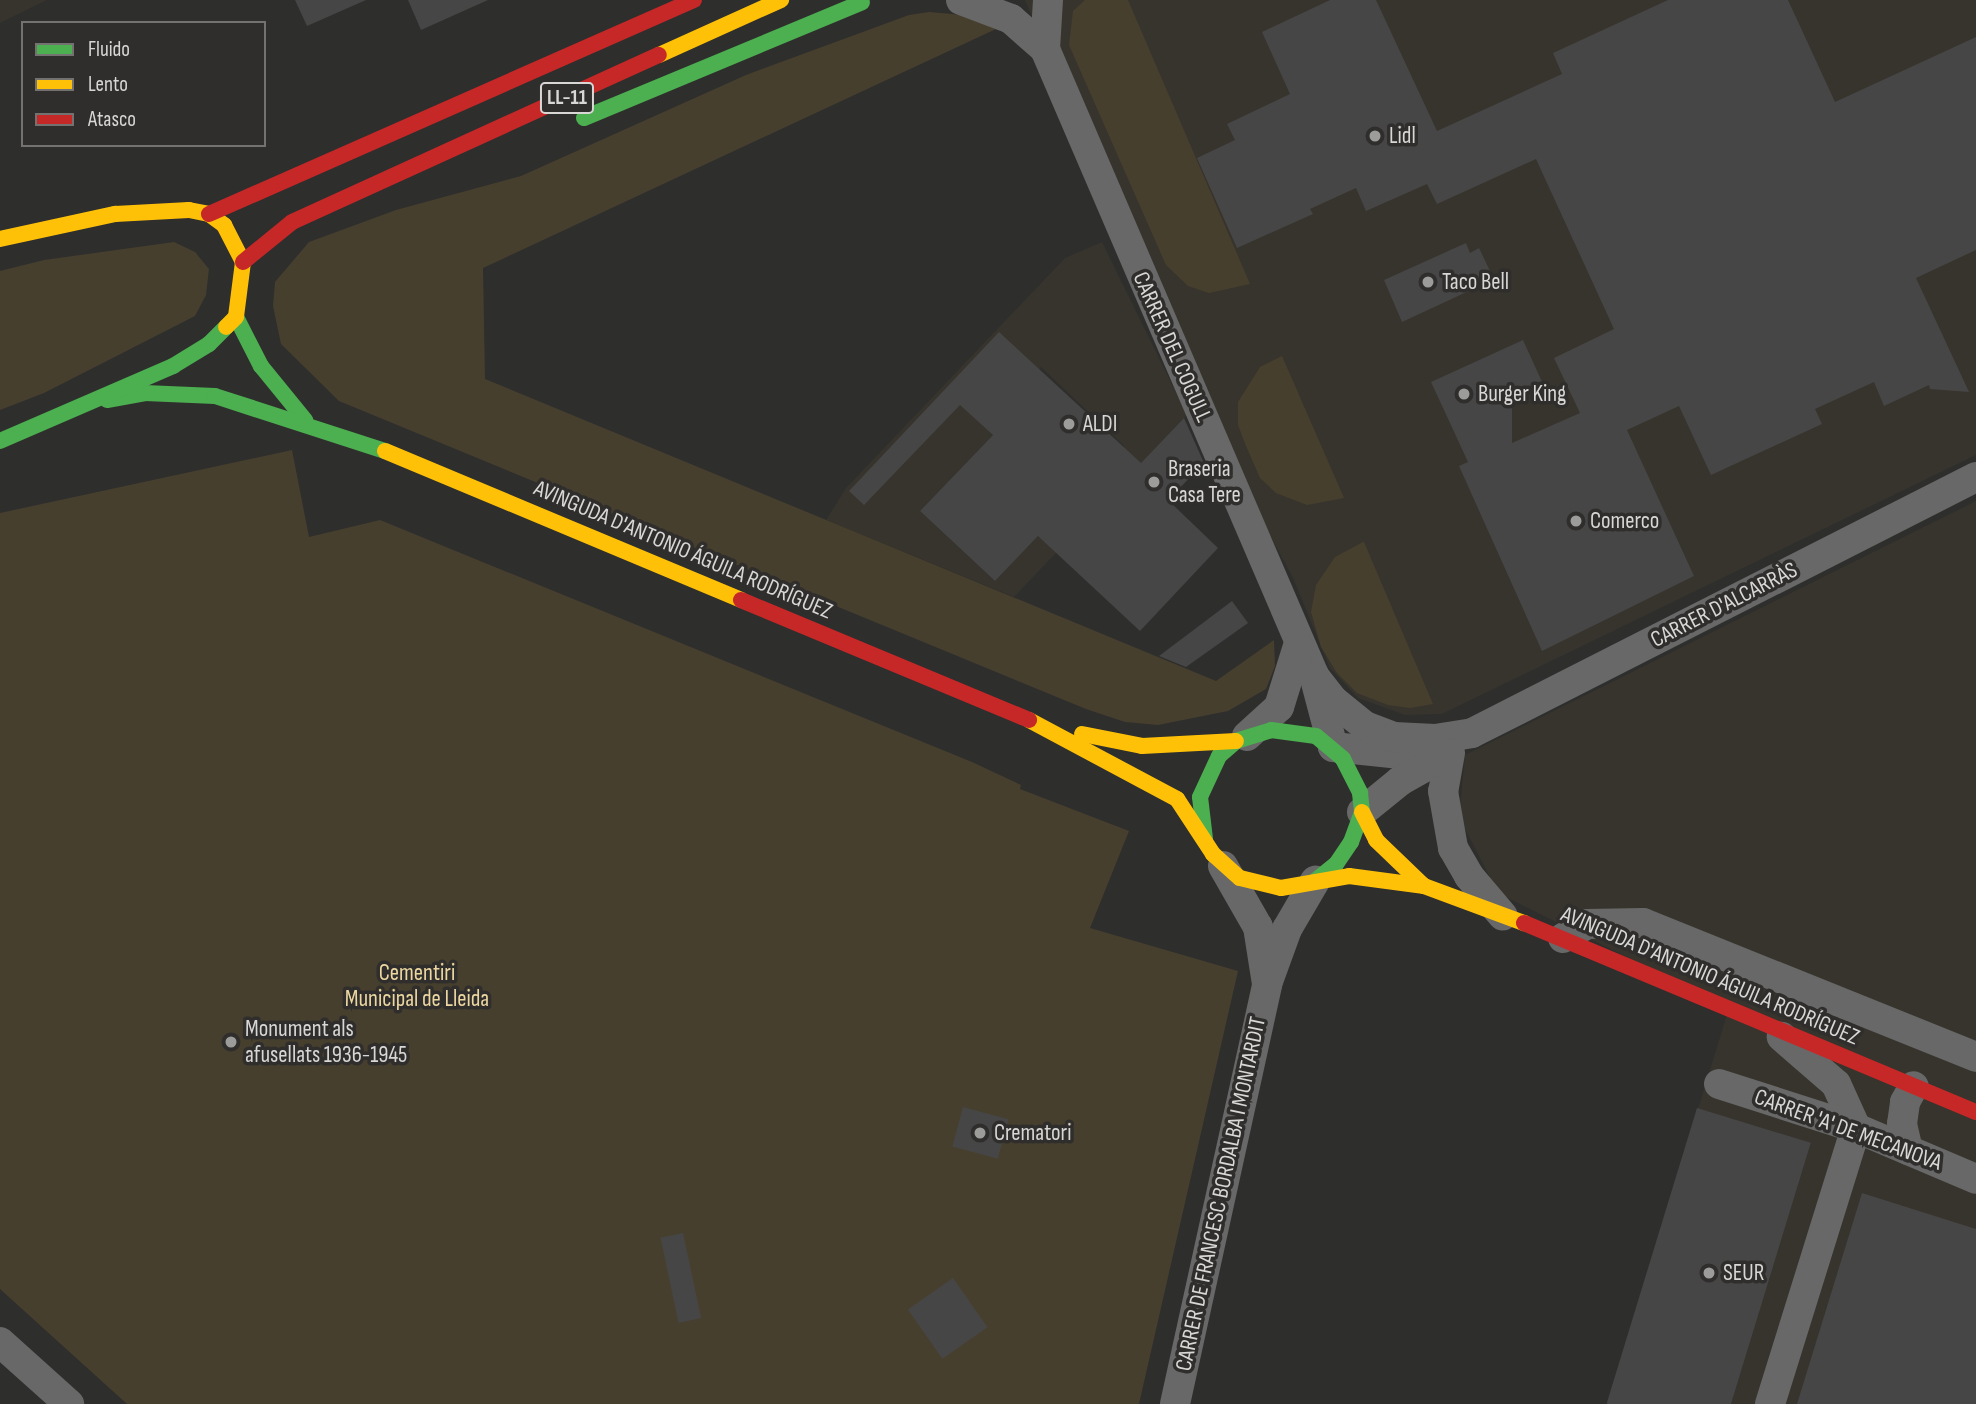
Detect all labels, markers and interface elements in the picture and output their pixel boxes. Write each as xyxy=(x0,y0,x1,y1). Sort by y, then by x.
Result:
legend xyxy=(21,21,266,147)
text: Fluido xyxy=(88,37,130,62)
text: Lento xyxy=(88,72,128,97)
road number: LL-11 xyxy=(539,80,595,116)
text: Atasco xyxy=(88,107,136,132)
place label: Lidl xyxy=(1389,122,1416,150)
marker: Lidl xyxy=(1367,128,1383,144)
street label: CARRER DEL COGULL xyxy=(1127,268,1217,426)
place label: Taco Bell xyxy=(1442,268,1509,296)
marker: Taco Bell xyxy=(1420,274,1436,290)
place label: Burger King xyxy=(1478,380,1566,408)
marker: Burger King xyxy=(1456,386,1472,402)
place label: ALDI xyxy=(1083,410,1117,438)
marker: ALDI xyxy=(1061,416,1077,432)
place label: Braseria Casa Tere xyxy=(1168,455,1241,509)
marker: Braseria Casa Tere xyxy=(1146,474,1162,490)
street label: AVINGUDA D'ANTONIO ÁGUILA RODRÍGUEZ xyxy=(530,475,836,625)
place label: Comerco xyxy=(1590,507,1659,535)
marker: Comerco xyxy=(1568,513,1584,529)
street label: CARRER D'ALCARRÀS xyxy=(1646,556,1802,654)
street label: AVINGUDA D'ANTONIO ÁGUILA RODRÍGUEZ xyxy=(1557,901,1863,1051)
park label: Cementiri Municipal de Lleida xyxy=(345,959,489,1013)
street label: CARRER DE FRANCESC BORDALBA I MONTARDIT xyxy=(1170,1014,1272,1374)
place label: Monument als afusellats 1936-1945 xyxy=(245,1015,407,1069)
marker: Monument als afusellats 1936-1945 xyxy=(223,1034,239,1050)
street label: CARRER 'A' DE MECANOVA xyxy=(1750,1083,1946,1177)
place label: Crematori xyxy=(994,1119,1071,1147)
marker: Crematori xyxy=(972,1125,988,1141)
place label: SEUR xyxy=(1723,1259,1764,1287)
marker: SEUR xyxy=(1701,1265,1717,1281)

